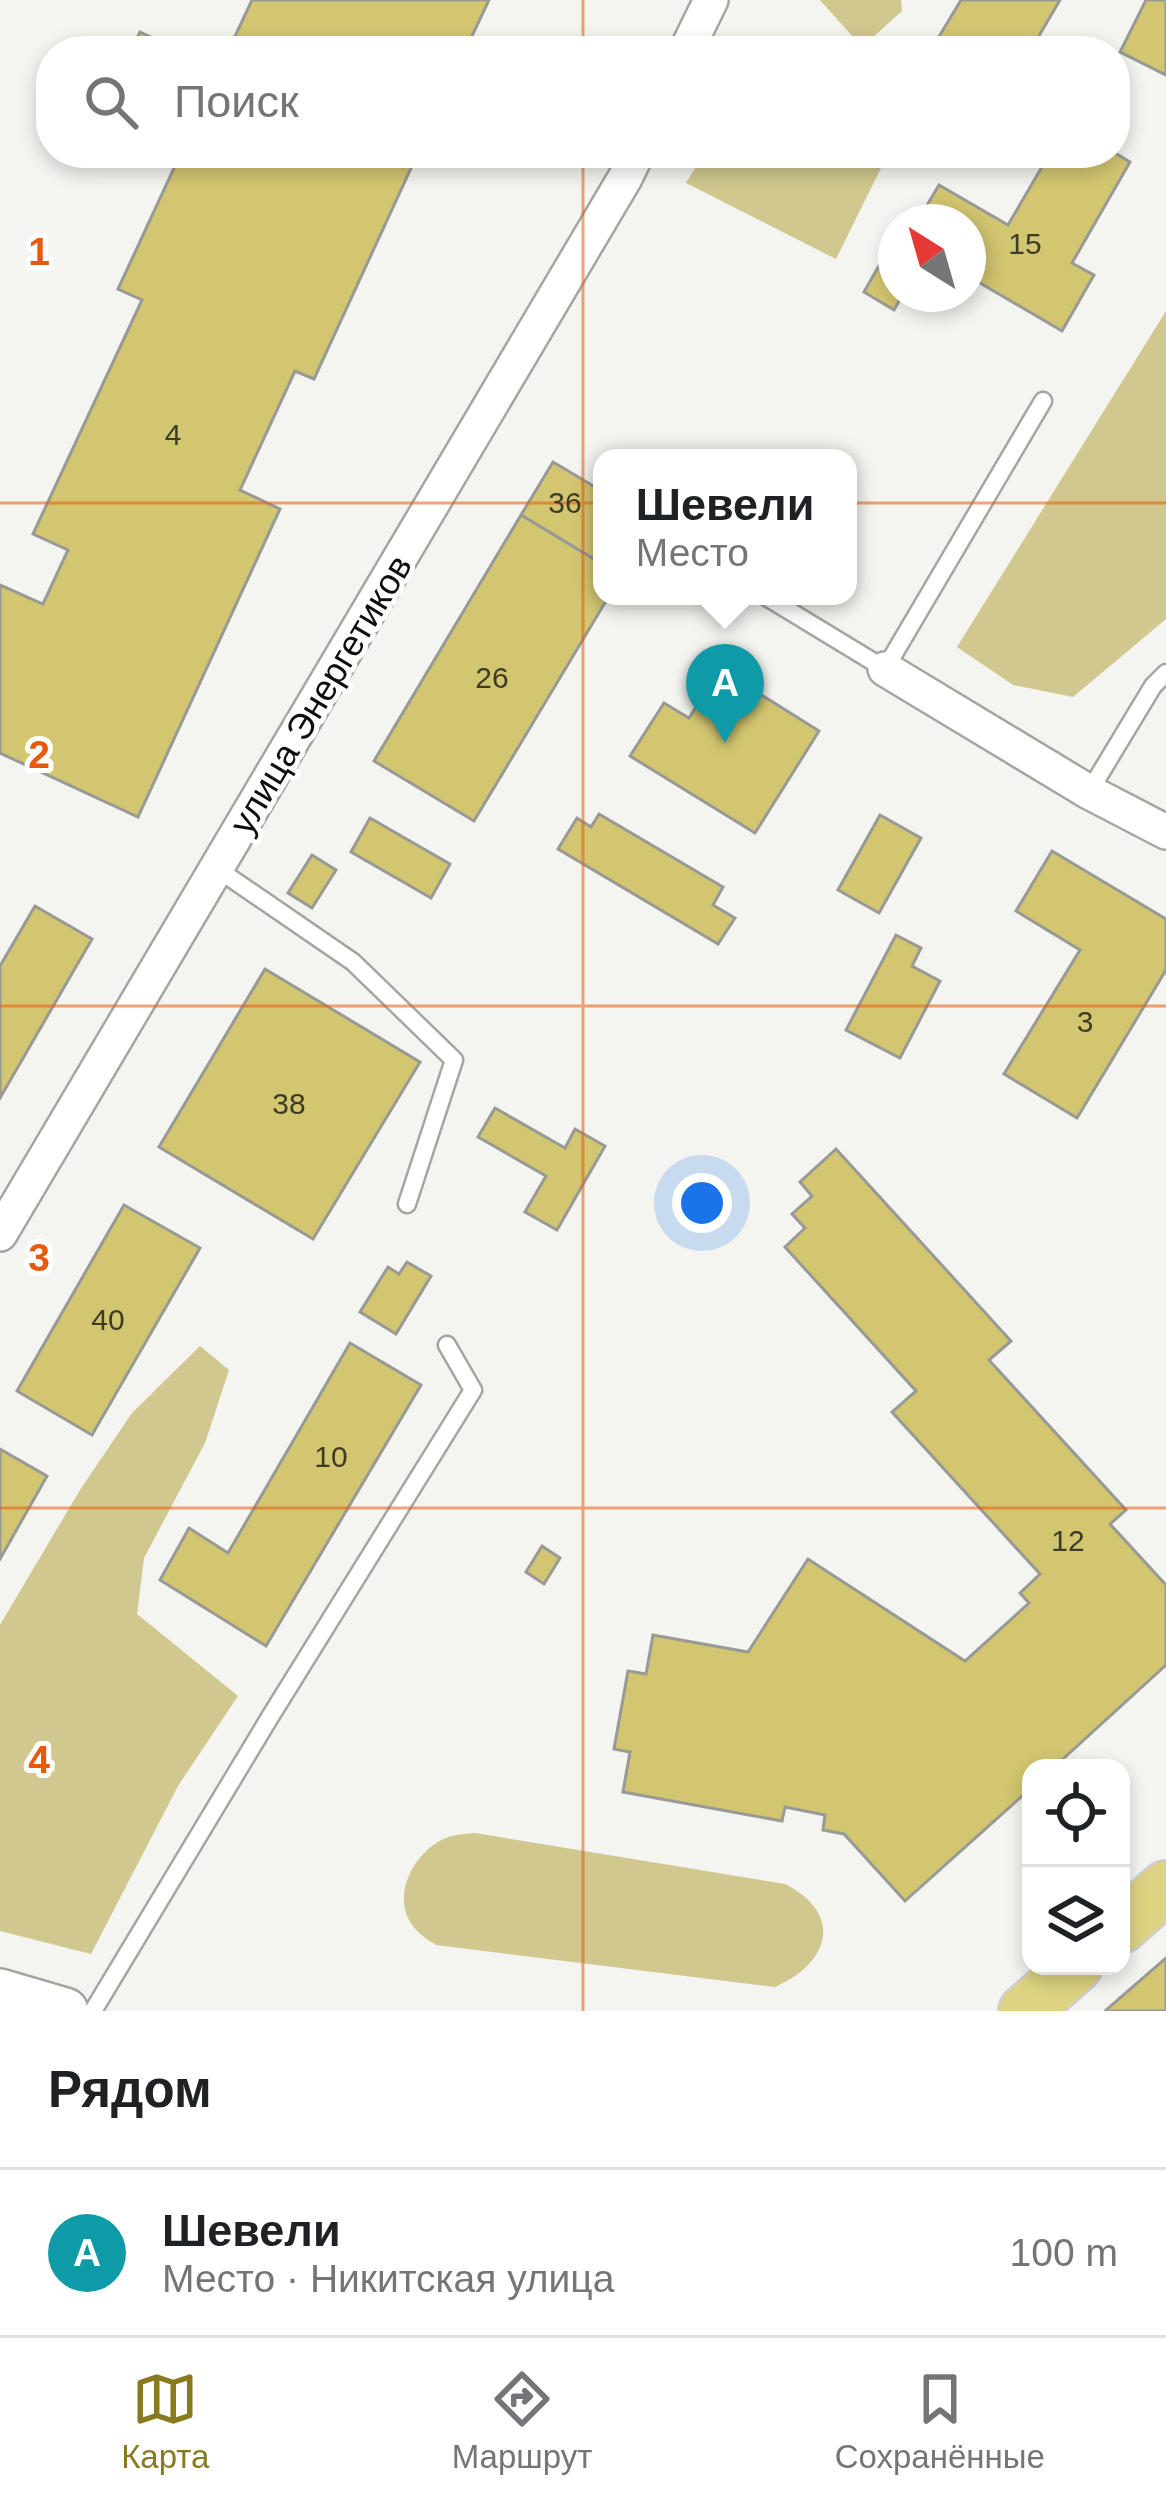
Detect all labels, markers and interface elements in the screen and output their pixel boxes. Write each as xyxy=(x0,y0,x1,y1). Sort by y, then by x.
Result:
search box xyxy=(36,36,1130,168)
icon: search xyxy=(78,69,144,135)
text: Поиск xyxy=(174,76,299,127)
north arrow xyxy=(878,204,986,312)
house number: 15 xyxy=(1008,227,1042,260)
text: 1 xyxy=(28,230,50,273)
house number: 4 xyxy=(165,418,181,451)
popup xyxy=(593,449,857,605)
text: Шевели xyxy=(636,479,814,530)
house number: 36 xyxy=(548,486,582,519)
text: Место xyxy=(636,531,749,574)
street label: улица Энергетиков xyxy=(221,547,420,841)
pin: A xyxy=(686,644,764,743)
house number: 26 xyxy=(475,661,509,694)
text: 2 xyxy=(28,733,50,776)
house number: 3 xyxy=(1077,1005,1093,1038)
house number: 38 xyxy=(272,1087,306,1120)
your location xyxy=(672,1173,732,1233)
text: 3 xyxy=(28,1236,50,1279)
house number: 40 xyxy=(91,1303,125,1336)
house number: 10 xyxy=(314,1440,348,1473)
house number: 12 xyxy=(1051,1524,1085,1557)
text: 4 xyxy=(28,1738,50,1781)
map controls xyxy=(1022,1759,1130,1975)
button: locate xyxy=(1022,1759,1130,1867)
button: layers xyxy=(1022,1867,1130,1975)
text: Рядом xyxy=(48,2061,212,2118)
text: Шевели xyxy=(162,2205,341,2256)
text: A xyxy=(73,2231,101,2274)
text: 100 m xyxy=(1010,2231,1118,2274)
text: Место · Никитская улица xyxy=(162,2257,614,2300)
tab: Карта xyxy=(121,2366,209,2476)
tab: Маршрут xyxy=(452,2366,592,2476)
tab: Сохранённые xyxy=(835,2366,1045,2476)

